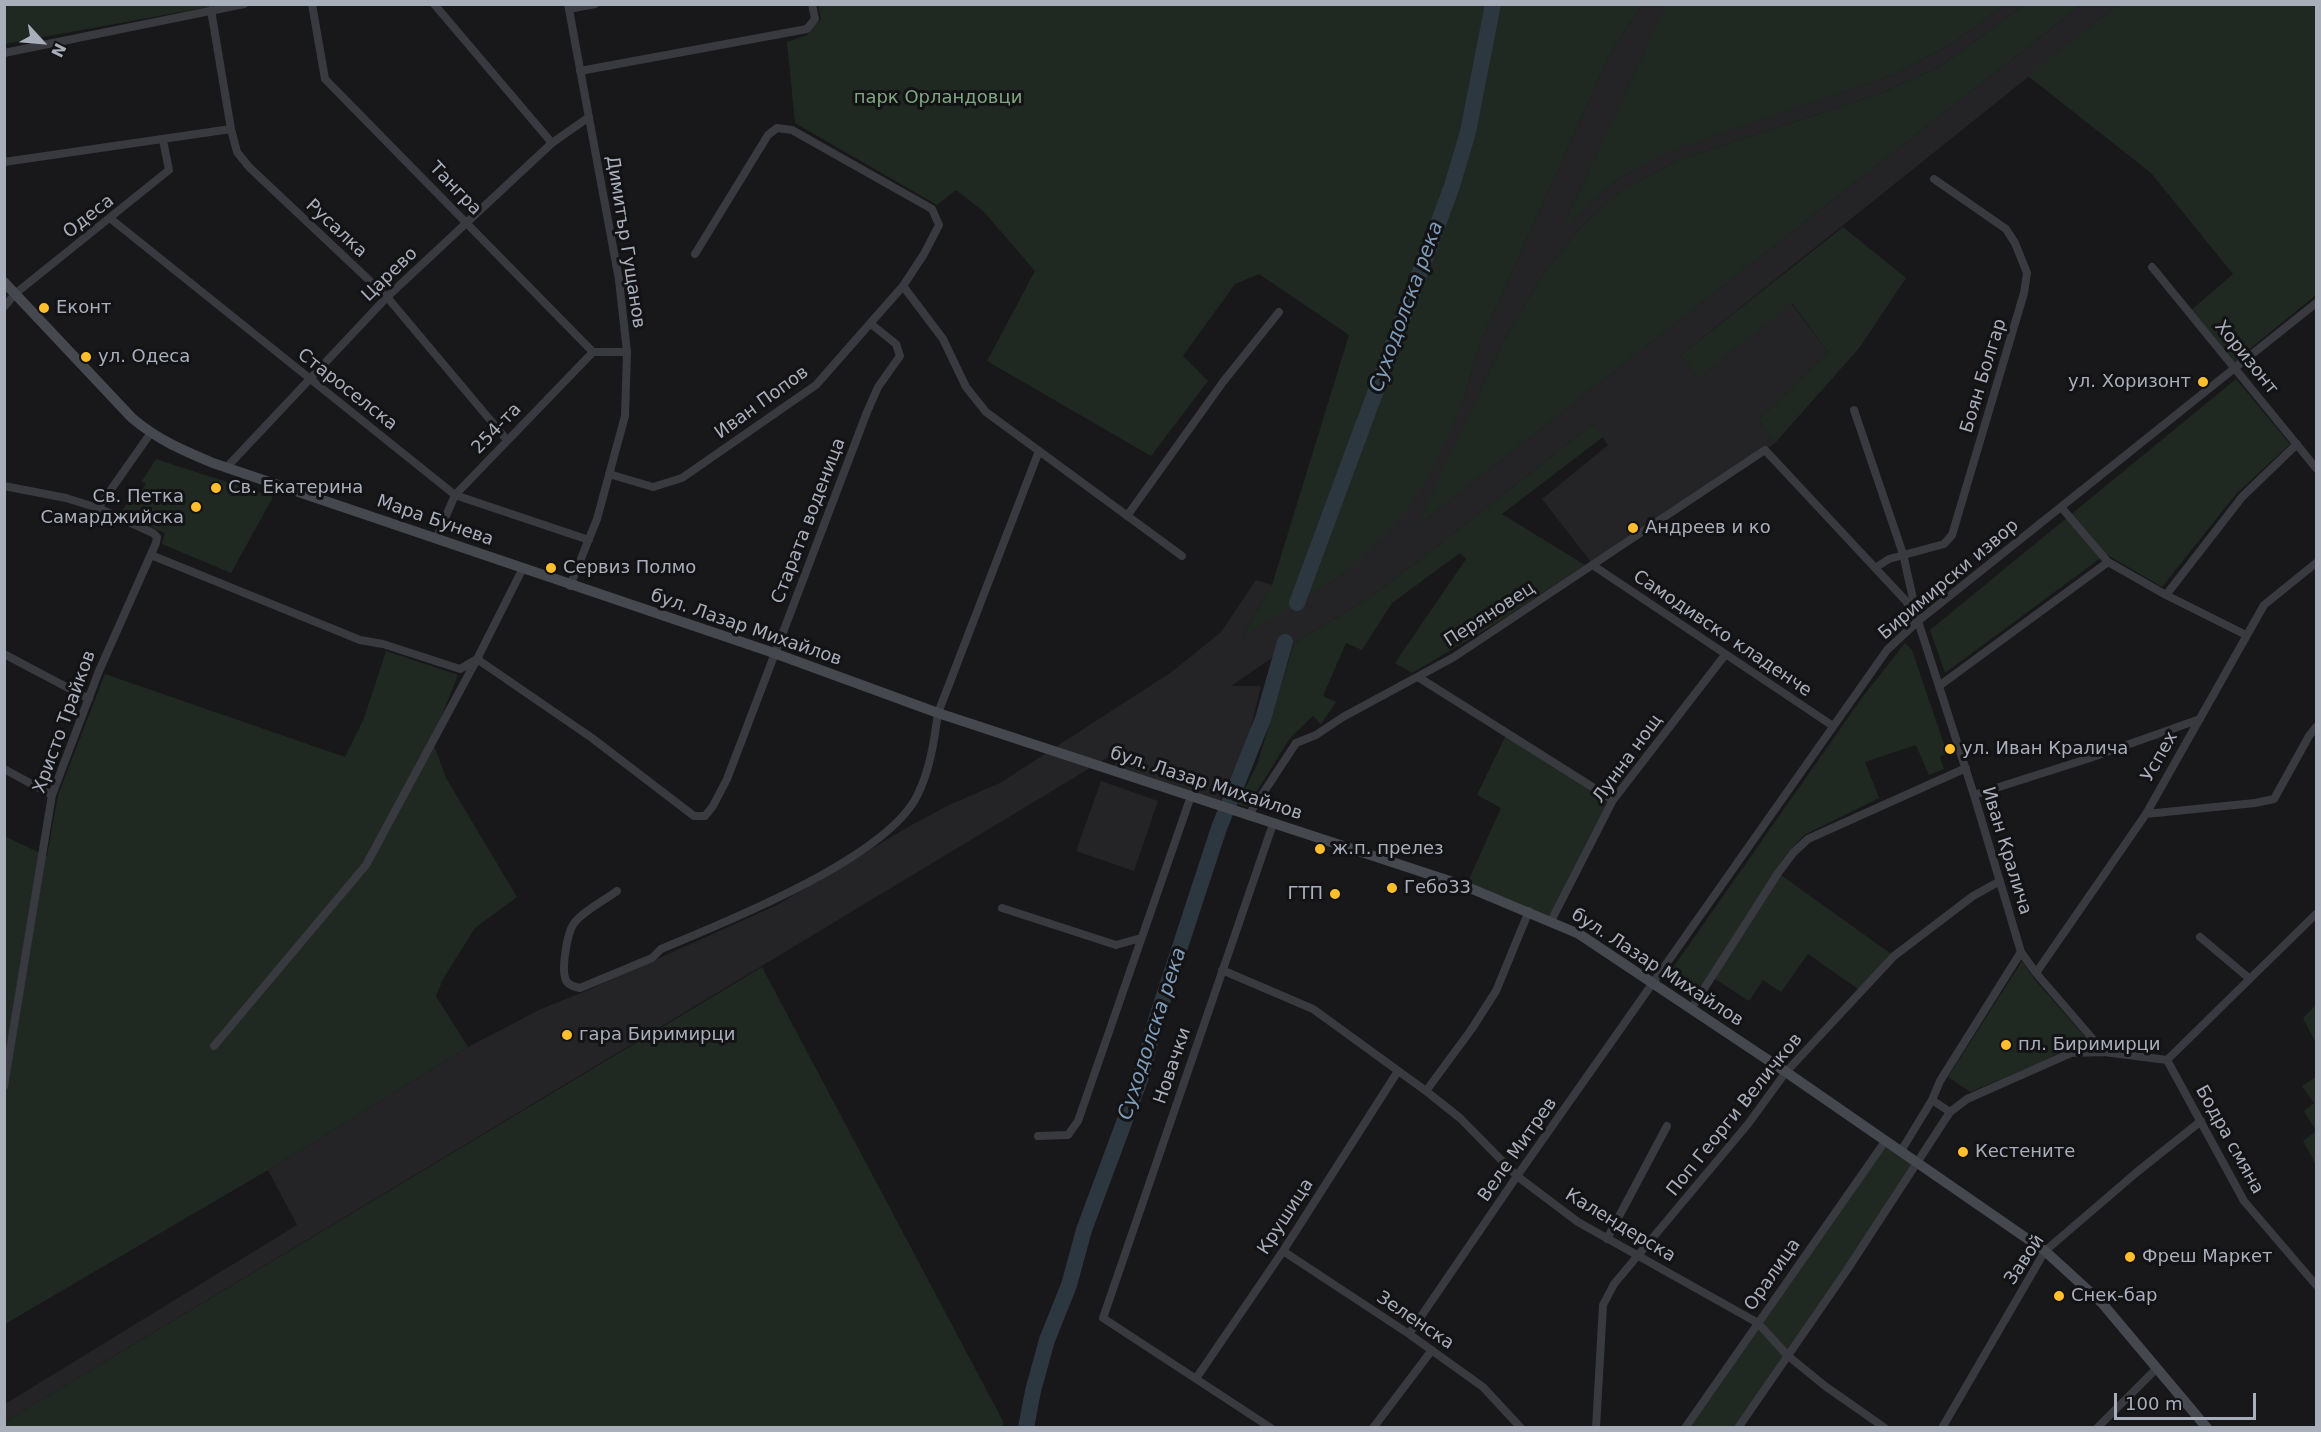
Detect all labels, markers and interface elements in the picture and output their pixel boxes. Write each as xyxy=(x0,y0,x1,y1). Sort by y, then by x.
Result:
north arrow xyxy=(12,12,72,72)
text: N xyxy=(47,40,70,60)
park label: парк Орландовци xyxy=(854,87,1022,109)
street label: Димитър Гущанов xyxy=(601,154,649,330)
street label: Тангра xyxy=(424,158,486,220)
street label: Одеса xyxy=(59,190,119,244)
street label: Русалка xyxy=(301,195,371,263)
water label: Суходолска река xyxy=(1365,218,1449,396)
street label: Царево xyxy=(358,243,422,307)
place label: Еконт xyxy=(56,297,112,319)
marker: Еконт xyxy=(37,301,51,315)
street label: Боян Болгар xyxy=(1956,316,2012,436)
street label: Хоризонт xyxy=(2210,317,2282,399)
street label: Староселска xyxy=(293,344,401,436)
place label: ул. Одеса xyxy=(98,346,190,368)
marker: ул. Одеса xyxy=(79,350,93,364)
street label: Иван Попов xyxy=(711,362,813,444)
place label: ул. Хоризонт xyxy=(2068,371,2191,393)
marker: ул. Хоризонт xyxy=(2196,375,2210,389)
street label: 254-та xyxy=(468,399,526,459)
street label: Старата воденица xyxy=(767,435,851,607)
place label: Св. Екатерина xyxy=(228,477,363,499)
marker: Св. Екатерина xyxy=(209,481,223,495)
place label: Св. Петка Самарджийска xyxy=(41,486,184,528)
street label: Мара Бунева xyxy=(374,491,496,551)
marker: Св. Петка Самарджийска xyxy=(189,500,203,514)
street label: Биримирски извор xyxy=(1875,515,2023,645)
place label: Андреев и ко xyxy=(1645,517,1771,539)
marker: Андреев и ко xyxy=(1626,521,1640,535)
place label: Сервиз Полмо xyxy=(563,557,696,579)
marker: Сервиз Полмо xyxy=(544,561,558,575)
street label: Самодивско кладенче xyxy=(1629,566,1815,702)
street label: Перяновец xyxy=(1441,578,1539,652)
street label: бул. Лазар Михайлов xyxy=(648,585,844,671)
street label: Христо Трайков xyxy=(29,648,101,796)
street label: Лунна нощ xyxy=(1589,710,1667,808)
street label: Успех xyxy=(2137,728,2183,786)
place label: ул. Иван Кралича xyxy=(1962,738,2128,760)
marker: ул. Иван Кралича xyxy=(1943,742,1957,756)
street label: бул. Лазар Михайлов xyxy=(1107,743,1305,825)
street label: Иван Кралича xyxy=(1976,784,2036,918)
place label: ж.п. прелез xyxy=(1332,838,1444,860)
marker: ж.п. прелез xyxy=(1313,842,1327,856)
place label: Гебо33 xyxy=(1404,877,1471,899)
marker: Гебо33 xyxy=(1385,881,1399,895)
place label: ГТП xyxy=(1287,883,1323,905)
marker: ГТП xyxy=(1328,887,1342,901)
street label: бул. Лазар Михайлов xyxy=(1567,904,1747,1032)
water label: Суходолска река xyxy=(1114,945,1192,1123)
place label: гара Биримирци xyxy=(579,1024,735,1046)
street label: Новачки xyxy=(1150,1025,1196,1107)
marker: гара Биримирци xyxy=(560,1028,574,1042)
street label: Поп Георги Величков xyxy=(1663,1029,1807,1201)
place label: пл. Биримирци xyxy=(2018,1034,2161,1056)
marker: пл. Биримирци xyxy=(1999,1038,2013,1052)
street label: Бодра смяна xyxy=(2190,1082,2268,1198)
street label: Веле Митрев xyxy=(1474,1094,1562,1206)
place label: Кестените xyxy=(1975,1141,2075,1163)
marker: Кестените xyxy=(1956,1145,1970,1159)
street label: Крушица xyxy=(1253,1175,1319,1259)
street label: Календерска xyxy=(1561,1185,1679,1267)
street label: Завой xyxy=(2000,1231,2050,1289)
street label: Оралица xyxy=(1740,1235,1806,1315)
place label: Фреш Маркет xyxy=(2142,1246,2273,1268)
marker: Фреш Маркет xyxy=(2123,1250,2137,1264)
place label: Снек-бар xyxy=(2071,1285,2157,1307)
street label: Зеленска xyxy=(1372,1287,1458,1355)
marker: Снек-бар xyxy=(2052,1289,2066,1303)
scale bar xyxy=(2117,1381,2260,1419)
text: 100 m xyxy=(2125,1393,2183,1414)

